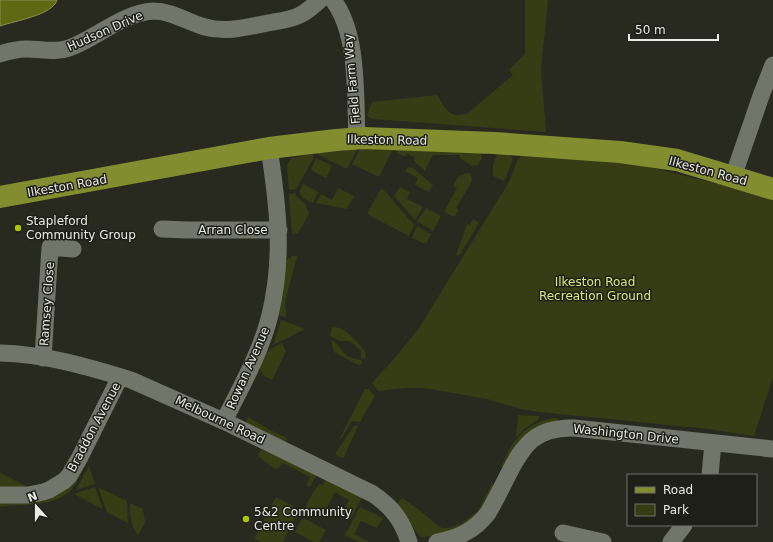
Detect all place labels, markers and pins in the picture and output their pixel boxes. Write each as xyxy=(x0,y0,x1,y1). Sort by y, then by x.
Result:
place label: Stapleford Community Group xyxy=(26,214,136,242)
marker: Stapleford Community Group xyxy=(13,223,23,233)
place label: 5&2 Community Centre xyxy=(254,505,352,533)
marker: 5&2 Community Centre xyxy=(241,514,251,524)

